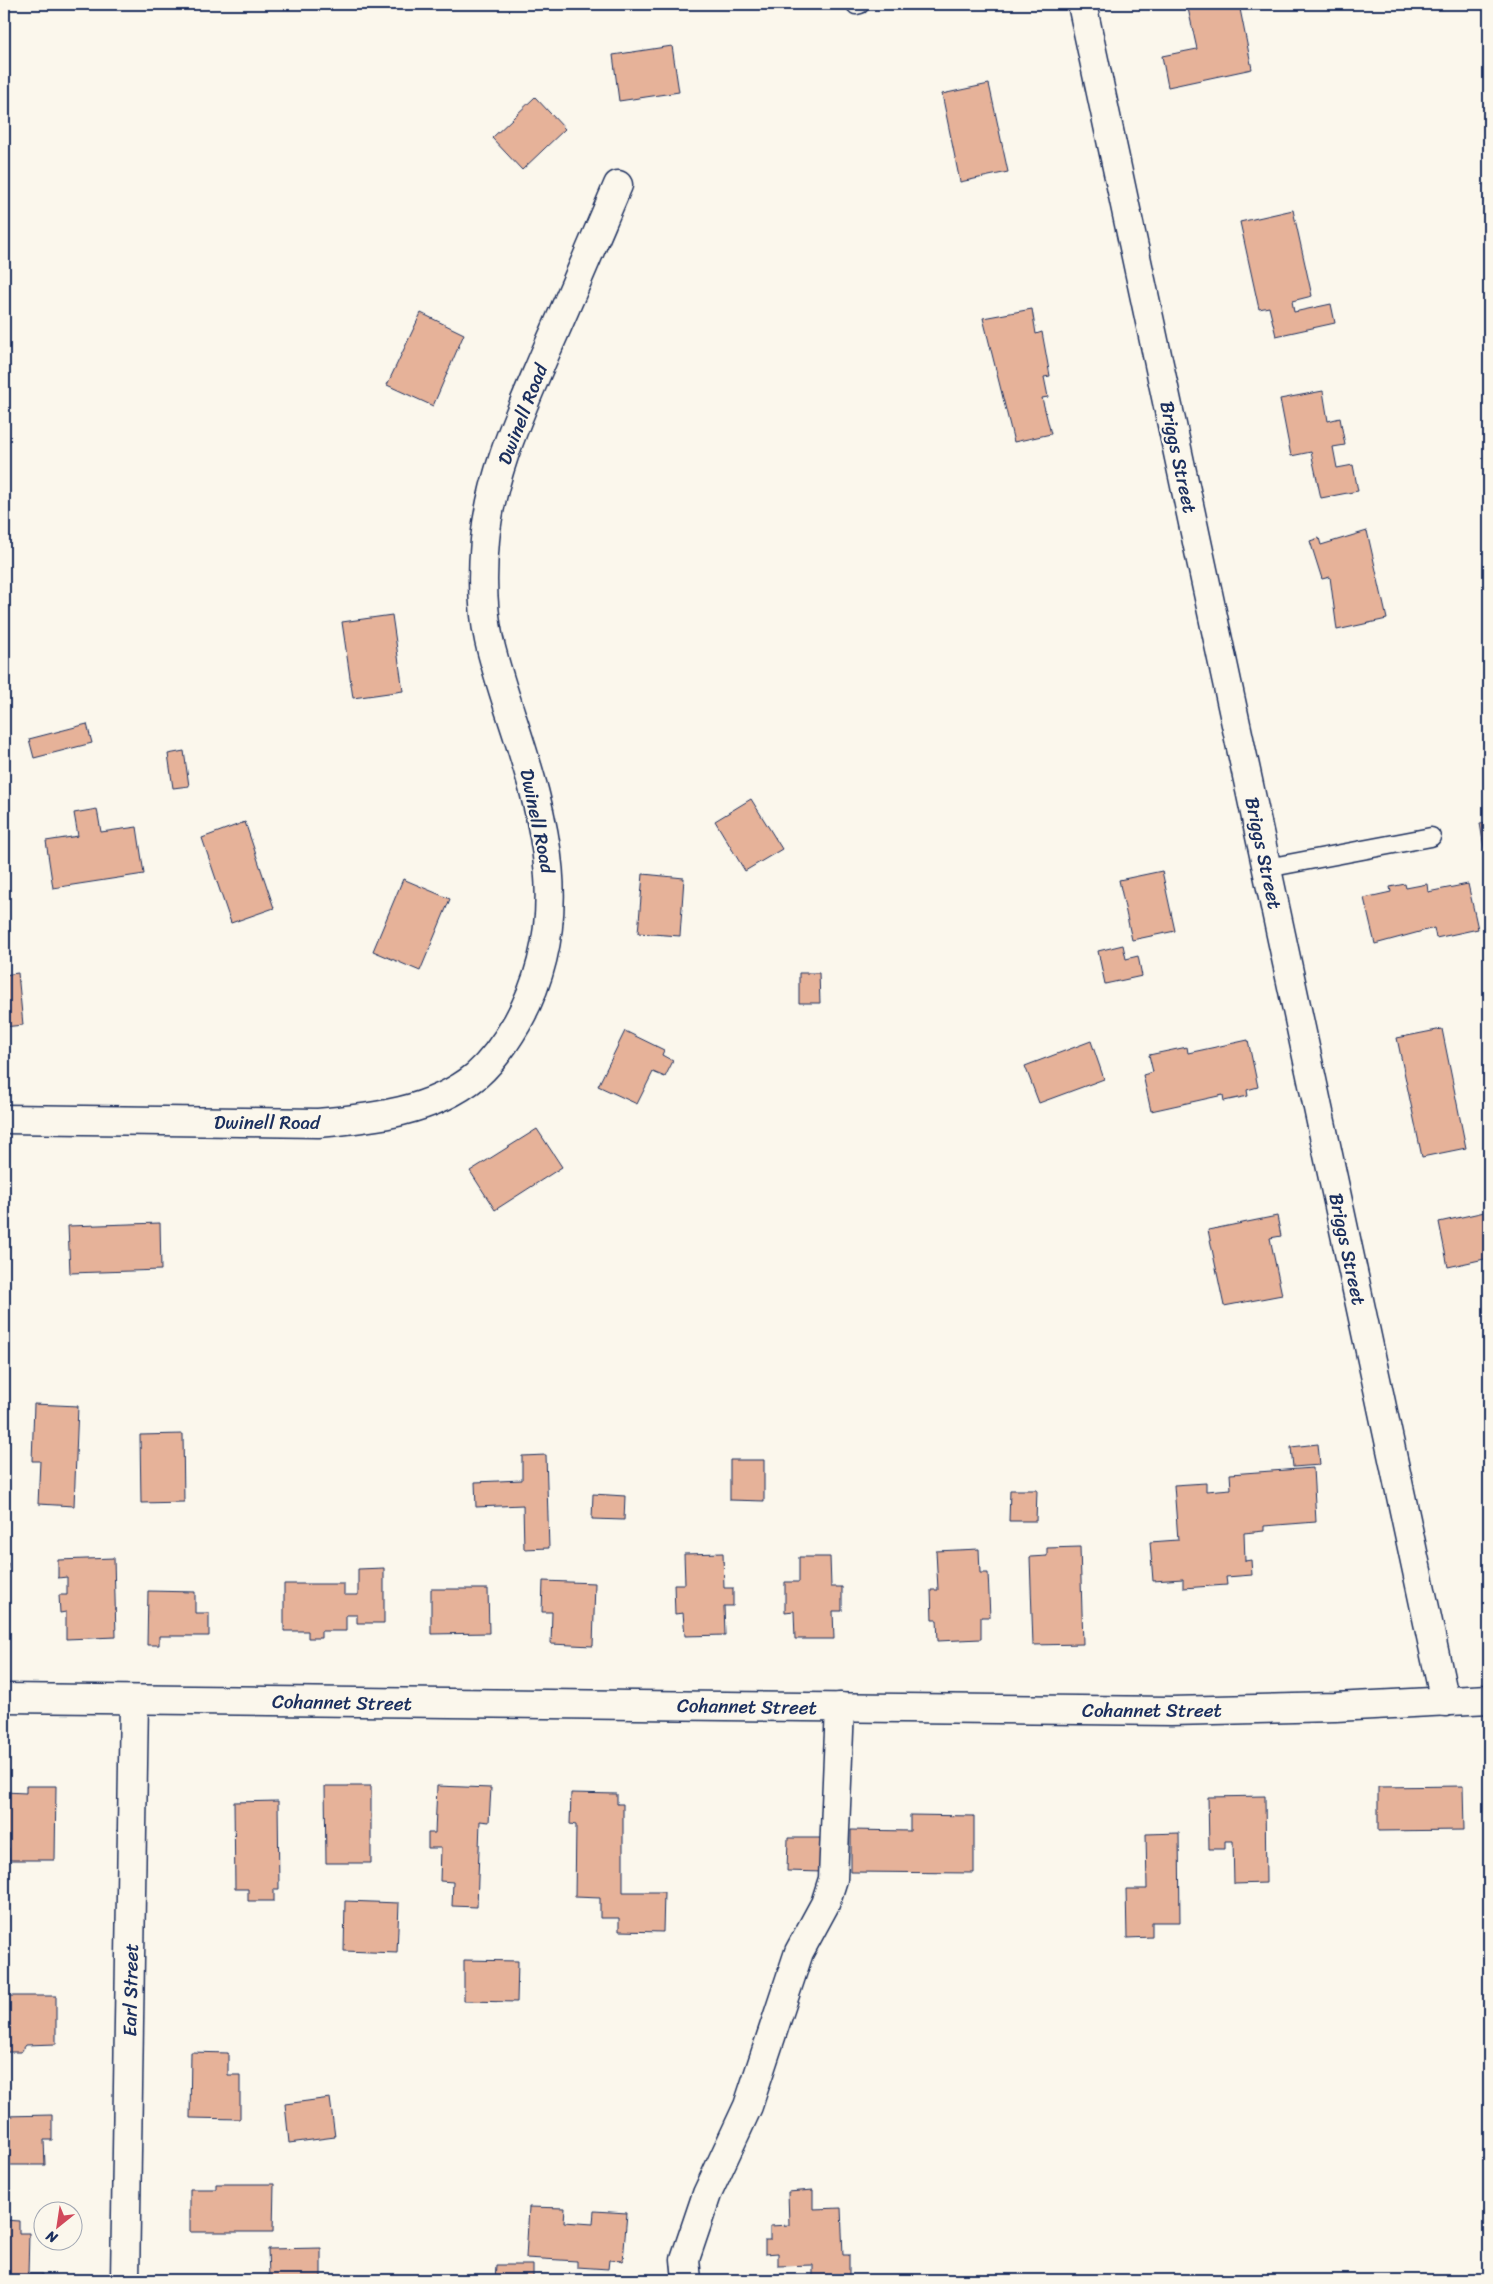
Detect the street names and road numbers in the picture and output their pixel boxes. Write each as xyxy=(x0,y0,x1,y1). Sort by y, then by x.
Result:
street label: Dwinell Road xyxy=(488,358,557,470)
street label: Briggs Street xyxy=(1151,398,1206,516)
street label: Dwinell Road xyxy=(510,766,565,877)
street label: Briggs Street xyxy=(1236,794,1291,912)
street label: Dwinell Road xyxy=(214,1106,321,1139)
street label: Briggs Street xyxy=(1320,1190,1375,1308)
street label: Cohannet Street xyxy=(272,1685,412,1720)
street label: Cohannet Street xyxy=(677,1689,817,1724)
street label: Cohannet Street xyxy=(1082,1694,1222,1727)
street label: Earl Street xyxy=(113,1943,148,2037)

